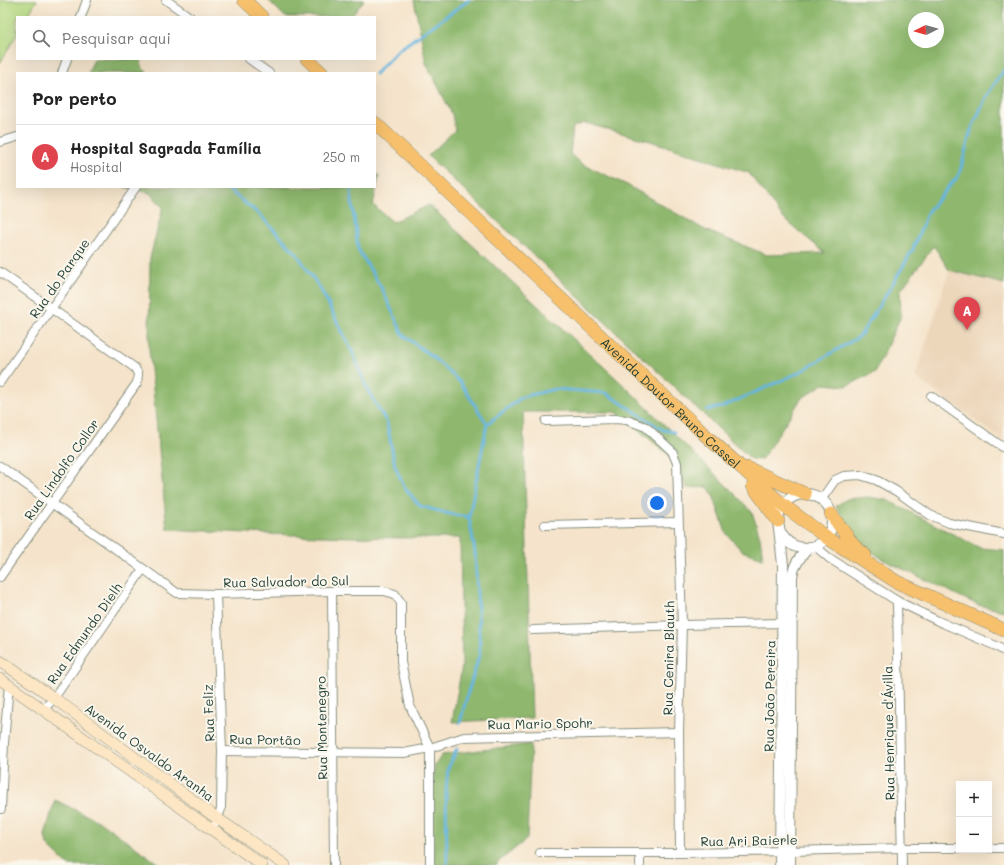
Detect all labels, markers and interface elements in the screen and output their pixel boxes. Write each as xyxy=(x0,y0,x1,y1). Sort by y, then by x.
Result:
north arrow xyxy=(908,12,944,48)
search box xyxy=(16,16,376,60)
icon: search xyxy=(30,27,52,49)
text: Pesquisar aqui xyxy=(62,28,171,48)
text: Por perto xyxy=(32,87,116,109)
text: Hospital Sagrada Família xyxy=(70,138,262,158)
text: A xyxy=(40,148,50,165)
text: 250 m xyxy=(323,148,360,165)
text: Hospital xyxy=(70,158,122,175)
street label: Rua do Parque xyxy=(25,235,93,321)
pin: A xyxy=(954,297,980,330)
street label: Avenida Doutor Bruno Cassel xyxy=(598,333,744,471)
street label: Rua Lindolfo Collor xyxy=(20,415,102,523)
your location xyxy=(647,493,667,513)
street label: Rua Salvador do Sul xyxy=(223,571,349,591)
street label: Rua Edmundo Dielh xyxy=(43,579,125,687)
street label: Rua Cenira Blauth xyxy=(659,601,677,715)
street label: Rua João Pereira xyxy=(760,640,778,752)
street label: Rua Henrique d'Ávilla xyxy=(878,666,898,800)
street label: Rua Montenegro xyxy=(312,676,330,780)
street label: Rua Feliz xyxy=(199,684,217,742)
street label: Avenida Osvaldo Aranha xyxy=(82,699,218,805)
street label: Rua Mario Spohr xyxy=(487,714,593,732)
street label: Rua Portão xyxy=(229,730,301,748)
map controls xyxy=(956,781,992,853)
button: + xyxy=(956,781,992,817)
button: − xyxy=(956,817,992,853)
street label: Rua Ari Baierle xyxy=(700,831,798,849)

